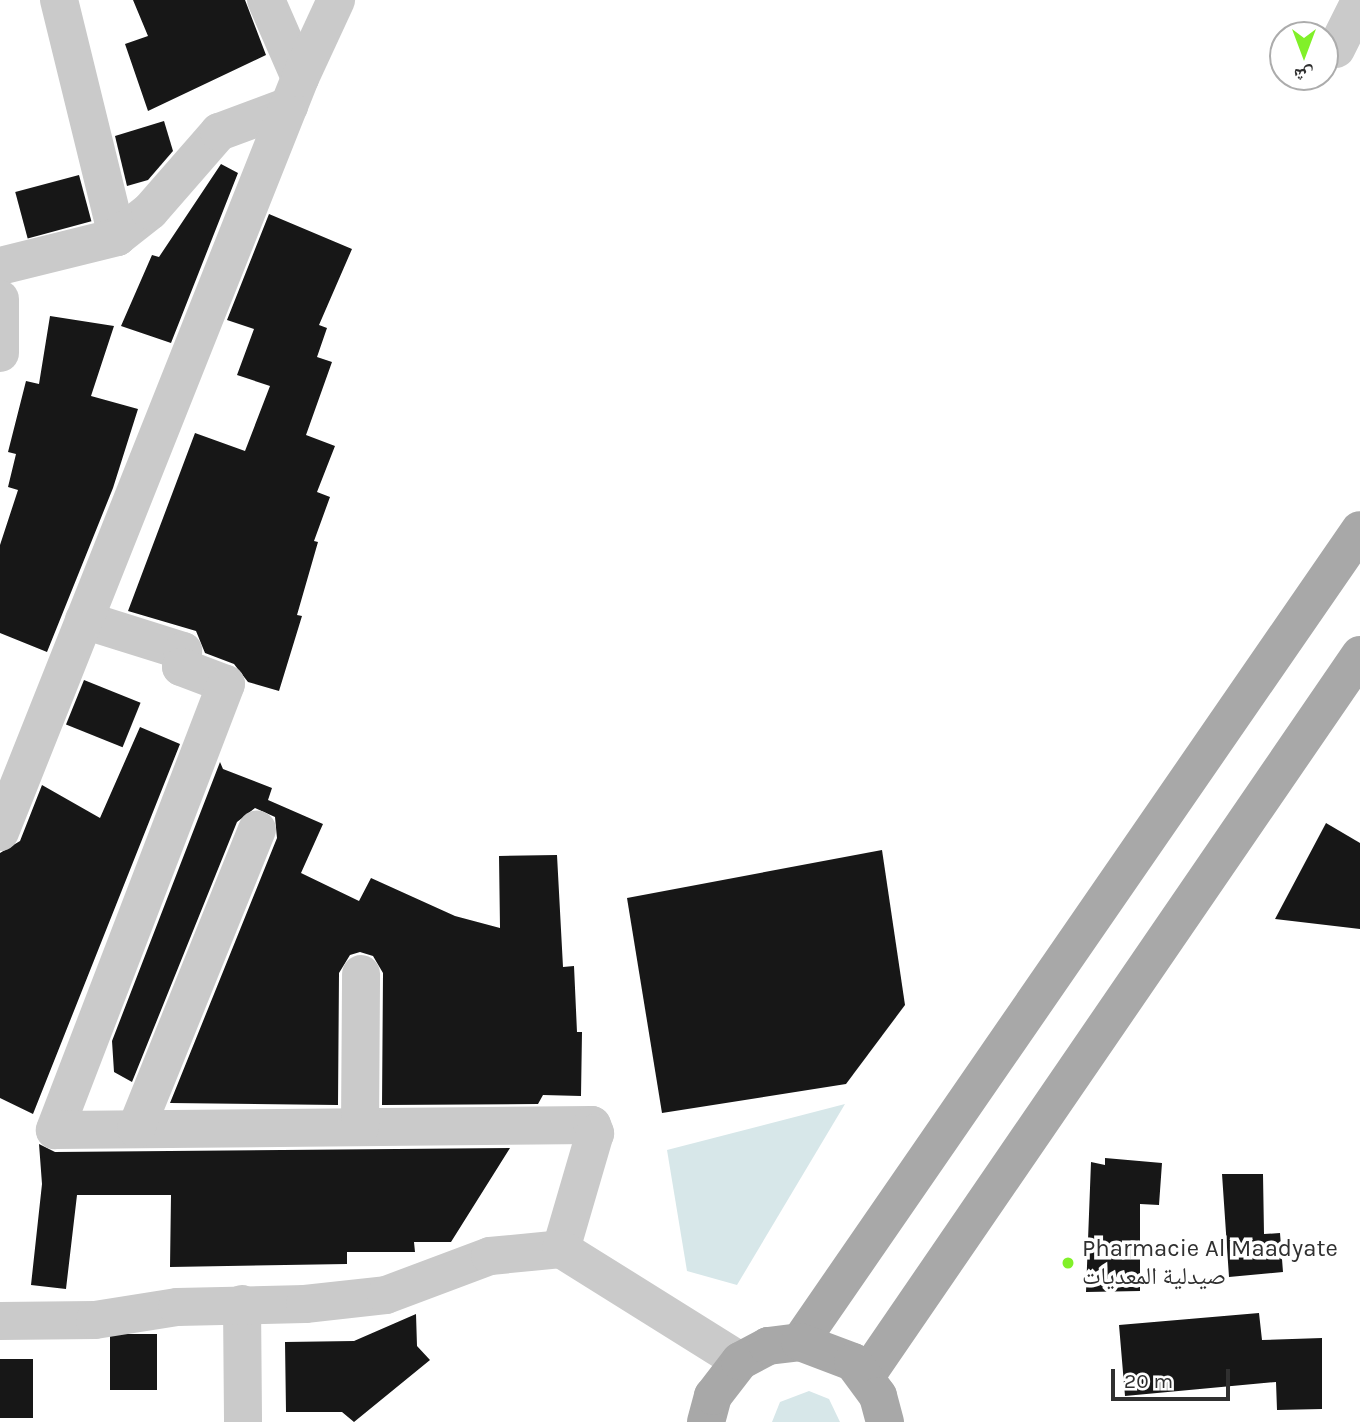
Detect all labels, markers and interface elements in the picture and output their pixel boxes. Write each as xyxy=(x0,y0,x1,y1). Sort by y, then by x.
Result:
north arrow xyxy=(1269,21,1339,91)
text: ش xyxy=(1294,64,1314,86)
place label: Pharmacie Al Maadyate صيدلية المعديات xyxy=(1082,1235,1338,1291)
marker: Pharmacie Al Maadyate صيدلية المعديات xyxy=(1060,1255,1076,1271)
scale bar xyxy=(1115,1356,1234,1400)
text: 20 m xyxy=(1124,1369,1173,1393)

